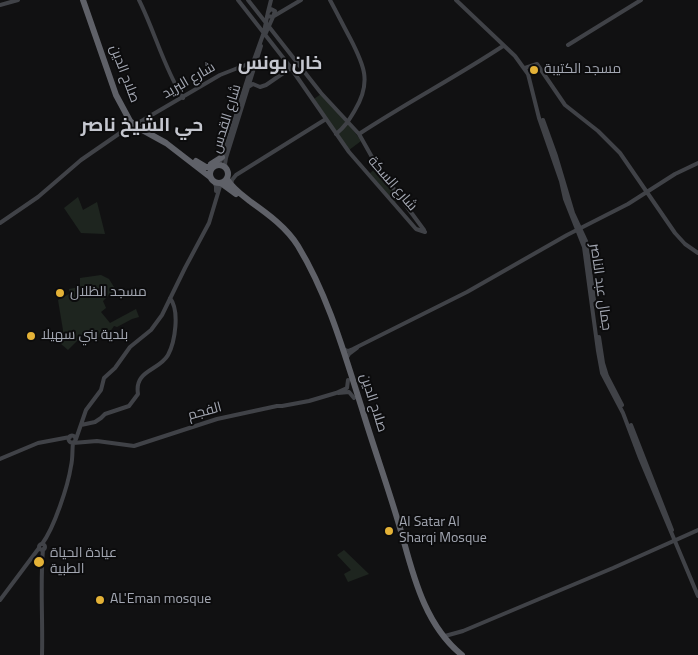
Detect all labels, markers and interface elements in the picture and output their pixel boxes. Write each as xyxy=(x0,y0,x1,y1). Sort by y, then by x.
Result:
street label: صلاح الدين xyxy=(105,43,143,105)
district label: خان يونس xyxy=(238,53,322,75)
street label: شارع البريد xyxy=(159,59,219,103)
place label: مسجد الكتيبة xyxy=(544,62,621,78)
marker: مسجد الكتيبة xyxy=(528,64,540,76)
street label: شارع القدس xyxy=(209,82,245,156)
district label: حي الشيخ ناصر xyxy=(81,115,203,137)
street label: شارع السكة xyxy=(364,153,420,215)
street label: جمال عبد الناصر xyxy=(586,242,614,332)
place label: مسجد الظلال xyxy=(70,285,147,301)
marker: مسجد الظلال xyxy=(54,287,66,299)
place label: بلدية بني سهيلا xyxy=(41,328,128,344)
marker: بلدية بني سهيلا xyxy=(25,330,37,342)
street label: صلاح الدين xyxy=(356,372,390,434)
street label: الفجم xyxy=(186,399,224,425)
place label: Al Satar Al Sharqi Mosque xyxy=(399,515,487,548)
marker: Al Satar Al Sharqi Mosque xyxy=(383,525,395,537)
place label: عيادة الحياة الطبية xyxy=(50,546,117,578)
marker: عيادة الحياة الطبية xyxy=(32,555,46,569)
place label: AL'Eman mosque xyxy=(110,592,211,608)
marker: AL'Eman mosque xyxy=(94,594,106,606)

